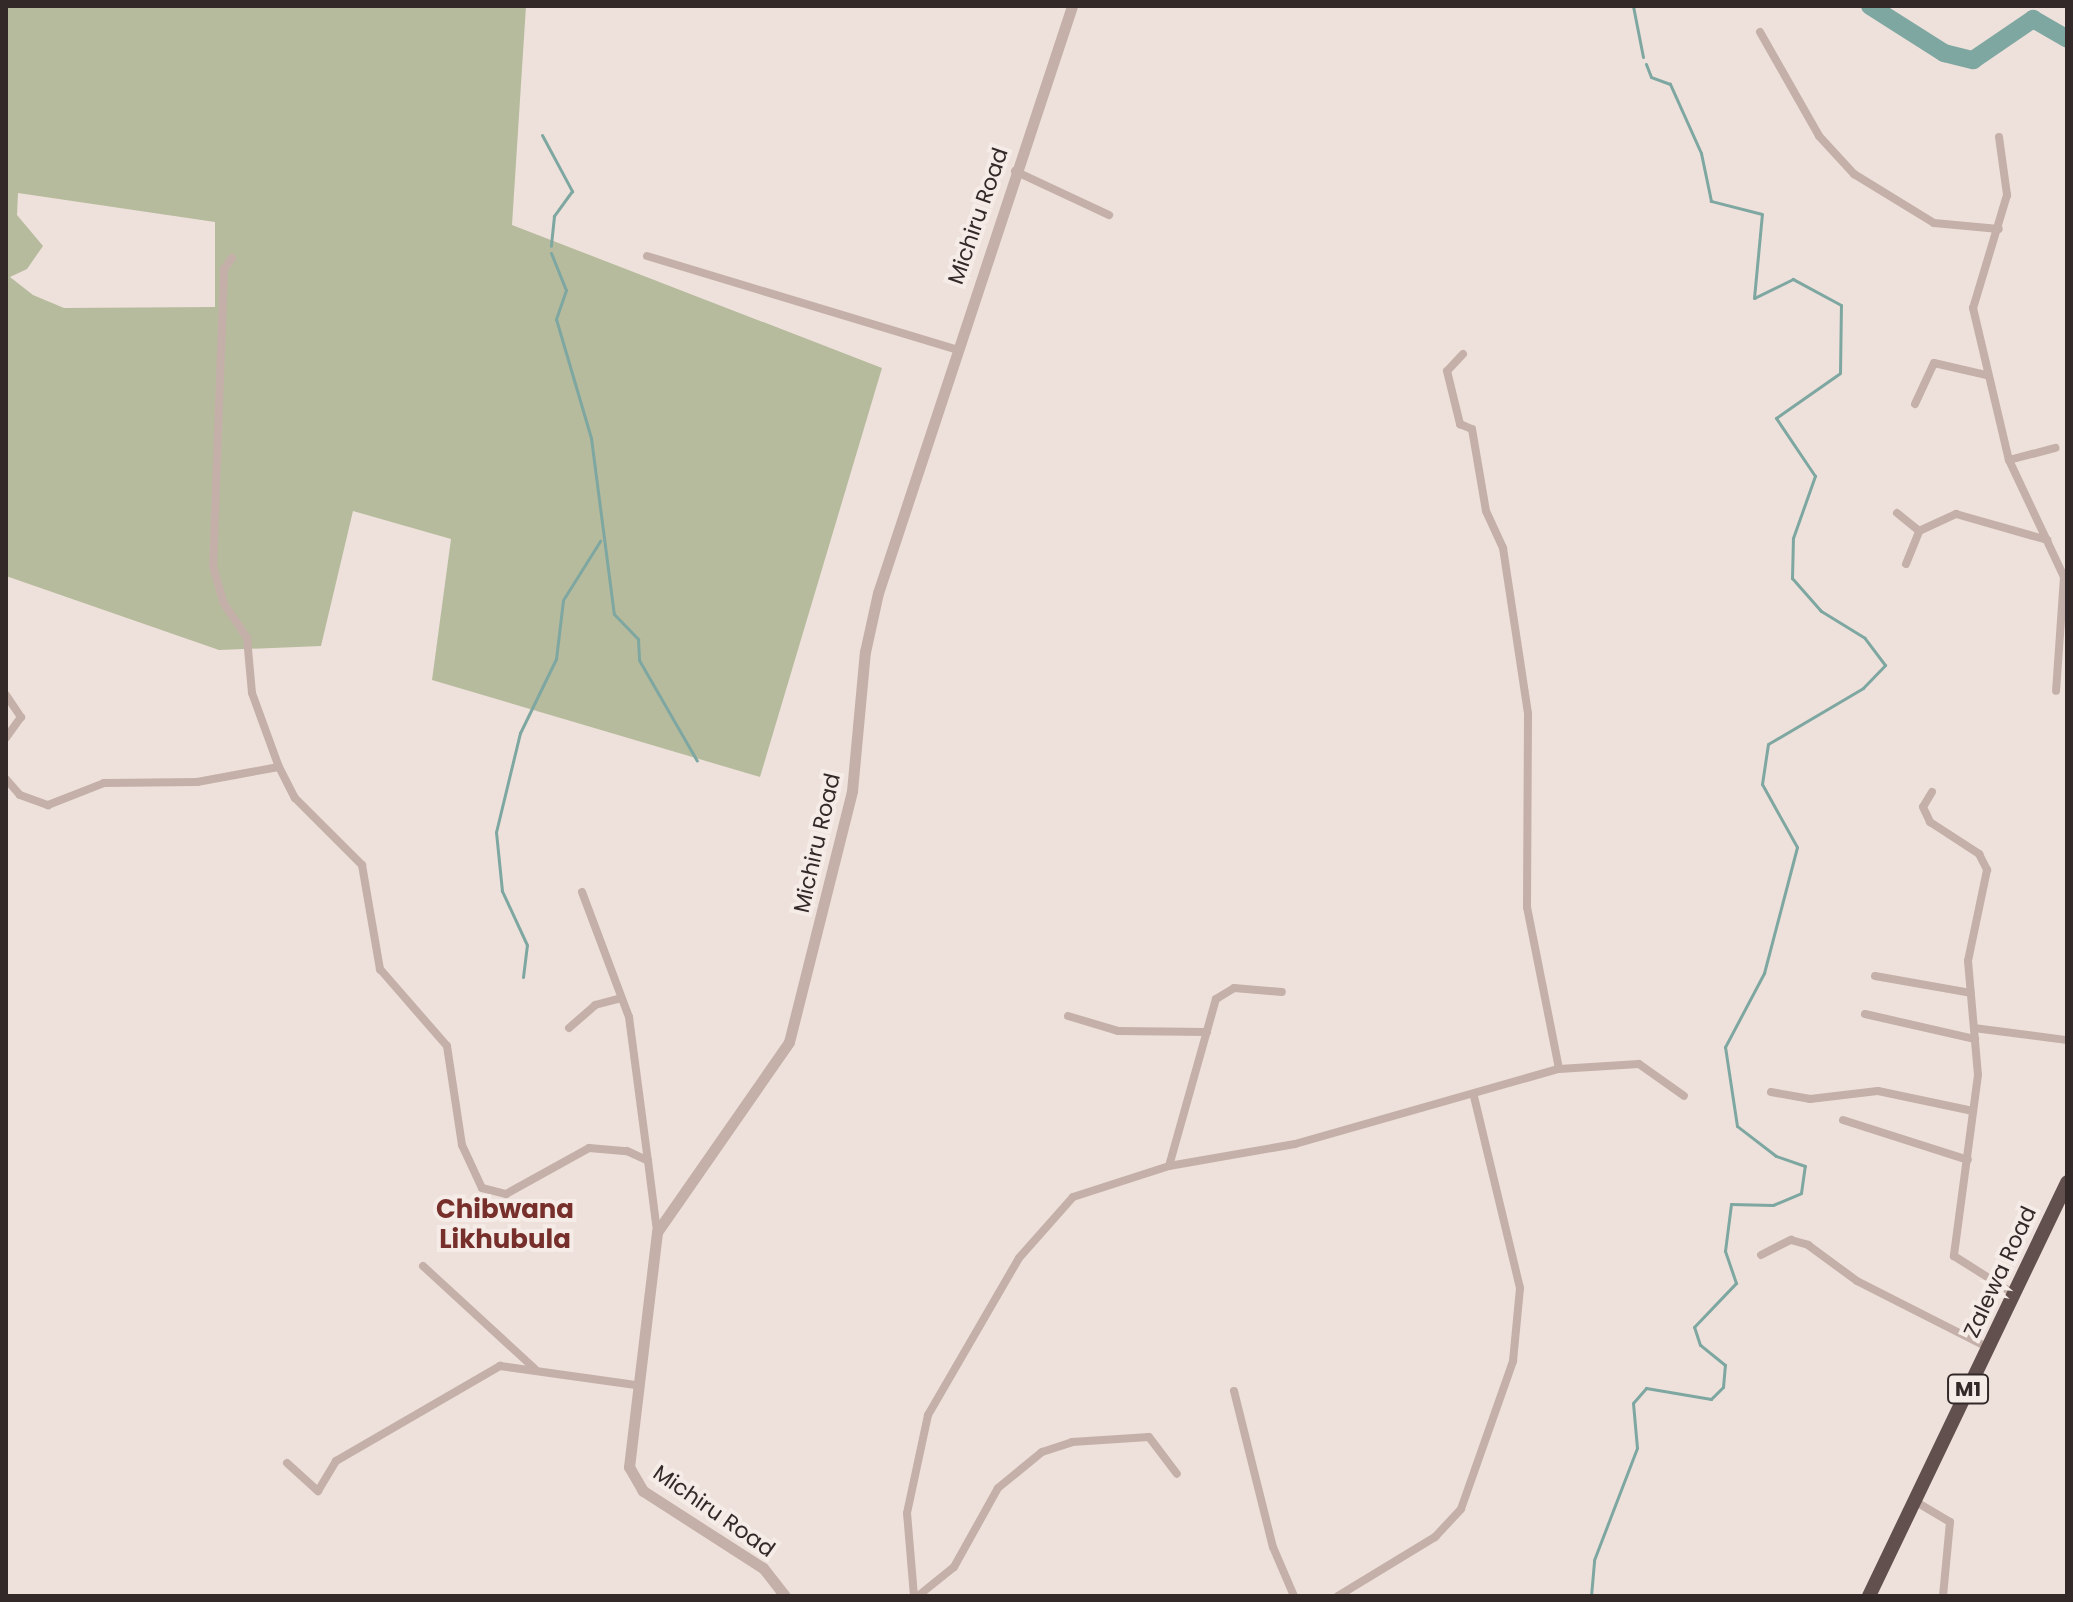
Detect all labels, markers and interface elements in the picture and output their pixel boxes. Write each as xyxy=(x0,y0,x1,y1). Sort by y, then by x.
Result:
street label: Michiru Road xyxy=(942,144,1014,288)
street label: Michiru Road xyxy=(788,771,846,915)
district label: Chibwana Likhubula xyxy=(436,1194,574,1256)
street label: Zalewa Road xyxy=(1958,1202,2042,1342)
road number: M1 xyxy=(1946,1373,1990,1405)
street label: Michiru Road xyxy=(648,1459,780,1563)

